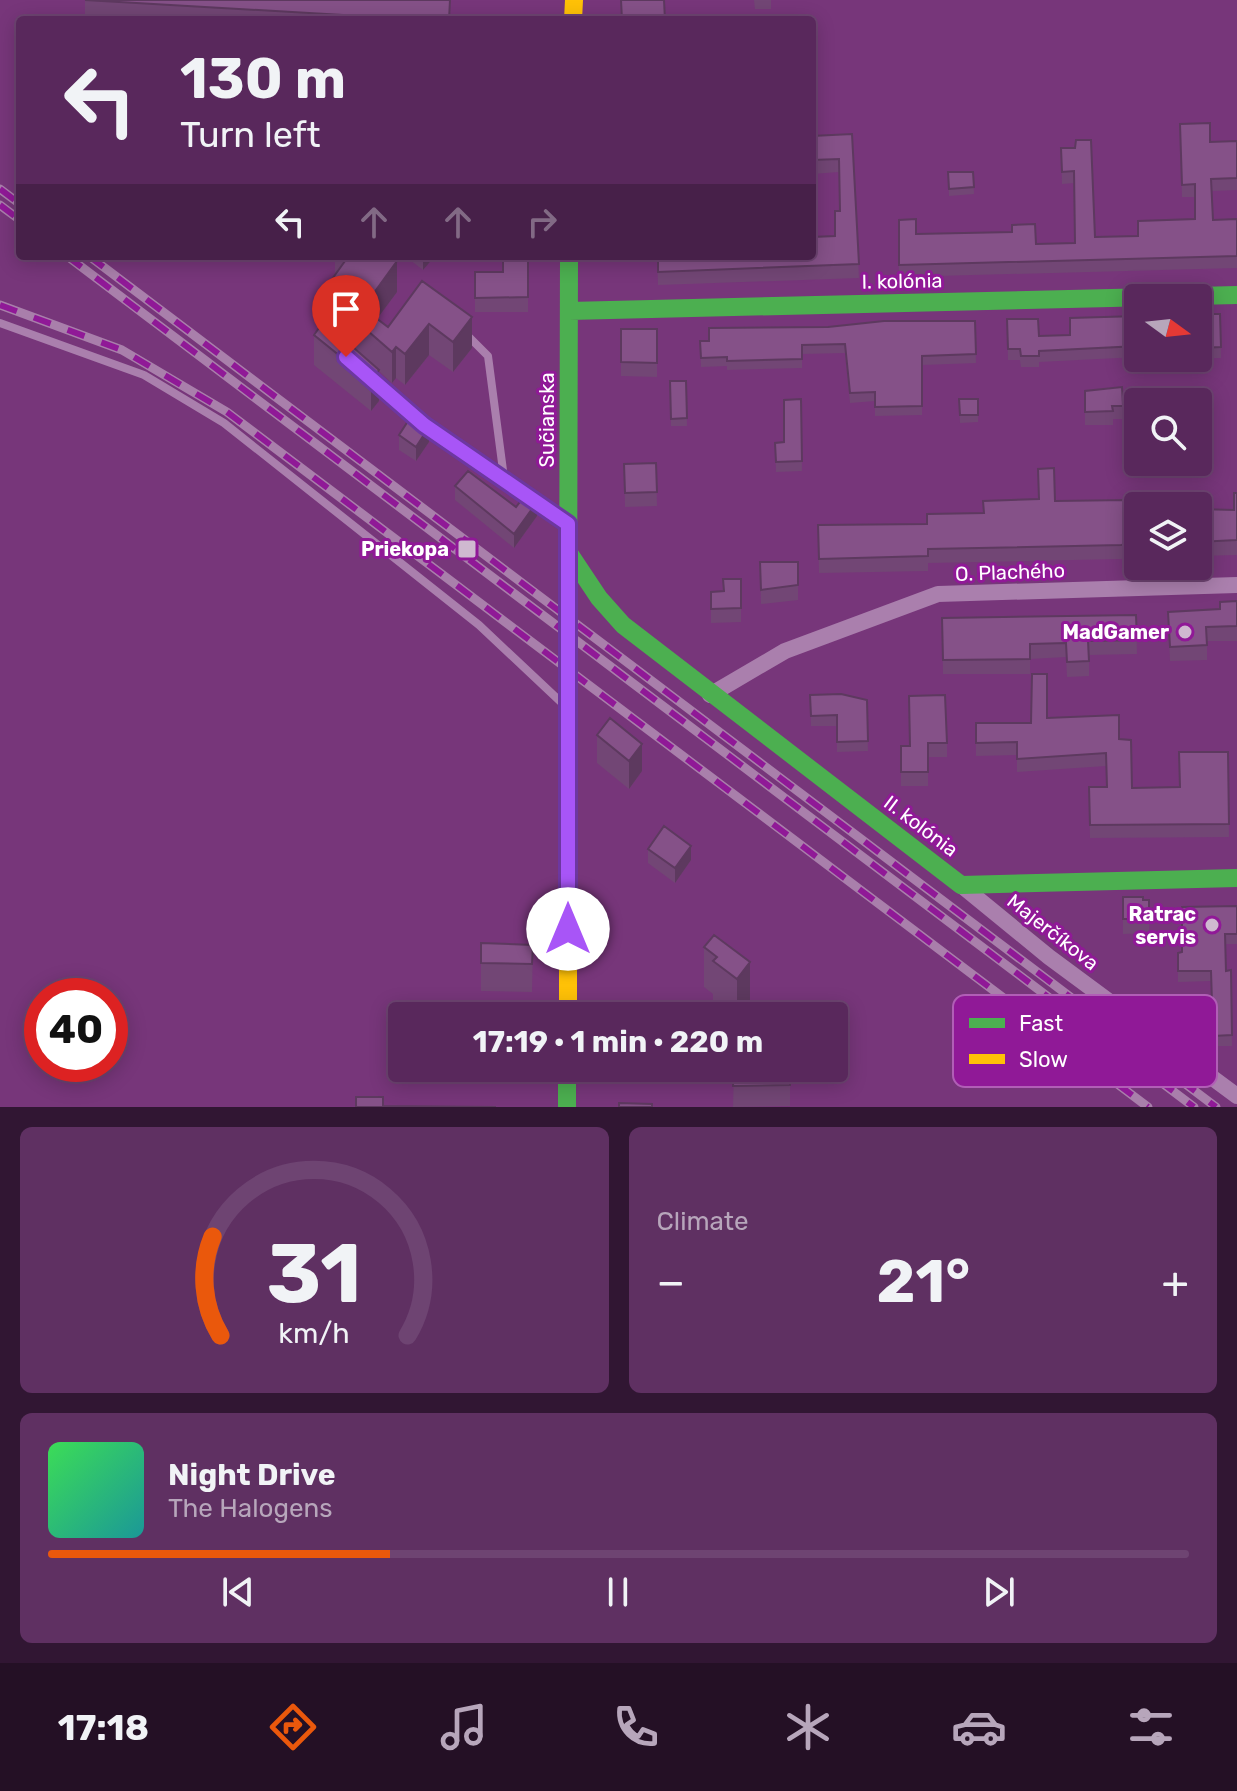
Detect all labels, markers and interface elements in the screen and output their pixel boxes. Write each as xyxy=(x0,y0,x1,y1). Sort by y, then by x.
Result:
text: 130 m xyxy=(180,46,346,112)
icon: left xyxy=(48,48,152,152)
text: Turn left xyxy=(180,113,321,156)
icon: left xyxy=(268,200,312,244)
icon: ahead xyxy=(352,200,396,244)
icon: ahead xyxy=(436,200,480,244)
icon: right xyxy=(520,200,564,244)
street label: I. kolónia xyxy=(861,268,943,294)
pin xyxy=(312,275,380,357)
north arrow xyxy=(1124,284,1212,372)
map controls xyxy=(1124,284,1212,580)
icon: arrive xyxy=(324,287,368,331)
street label: Sučianska xyxy=(535,373,559,467)
button: search xyxy=(1124,388,1212,476)
button: layers xyxy=(1124,492,1212,580)
place label: Priekopa xyxy=(361,537,449,561)
marker: Priekopa xyxy=(456,538,478,560)
street label: O. Plachého xyxy=(955,558,1065,586)
place label: MadGamer xyxy=(1063,620,1169,644)
marker: MadGamer xyxy=(1176,623,1194,641)
street label: II. kolónia xyxy=(879,790,963,862)
position arrow xyxy=(526,887,610,971)
street label: Majerčíkova xyxy=(1002,889,1104,975)
place label: Ratrac servis xyxy=(1129,902,1196,949)
marker: Ratrac servis xyxy=(1203,916,1221,934)
speed limit sign: 40 xyxy=(24,978,128,1082)
legend xyxy=(953,995,1217,1087)
text: Fast xyxy=(1019,1010,1064,1037)
text: 17:19 · 1 min · 220 m xyxy=(473,1024,763,1060)
text: Slow xyxy=(1019,1046,1068,1073)
text: Climate xyxy=(657,1206,749,1237)
text: 31 xyxy=(267,1224,362,1323)
text: 21° xyxy=(877,1246,970,1317)
text: − xyxy=(657,1256,685,1308)
text: + xyxy=(1162,1256,1189,1308)
text: km/h xyxy=(279,1316,350,1350)
text: Night Drive xyxy=(168,1457,336,1493)
text: The Halogens xyxy=(168,1493,333,1524)
icon: previous xyxy=(216,1570,260,1614)
icon: pause xyxy=(596,1570,640,1614)
icon: next xyxy=(977,1570,1021,1614)
icon: directions xyxy=(265,1699,321,1755)
icon: music xyxy=(436,1699,492,1755)
icon: phone xyxy=(608,1699,664,1755)
icon: climate xyxy=(780,1699,836,1755)
icon: car xyxy=(951,1699,1007,1755)
icon: filters xyxy=(1123,1699,1179,1755)
text: 17:18 xyxy=(58,1706,149,1749)

